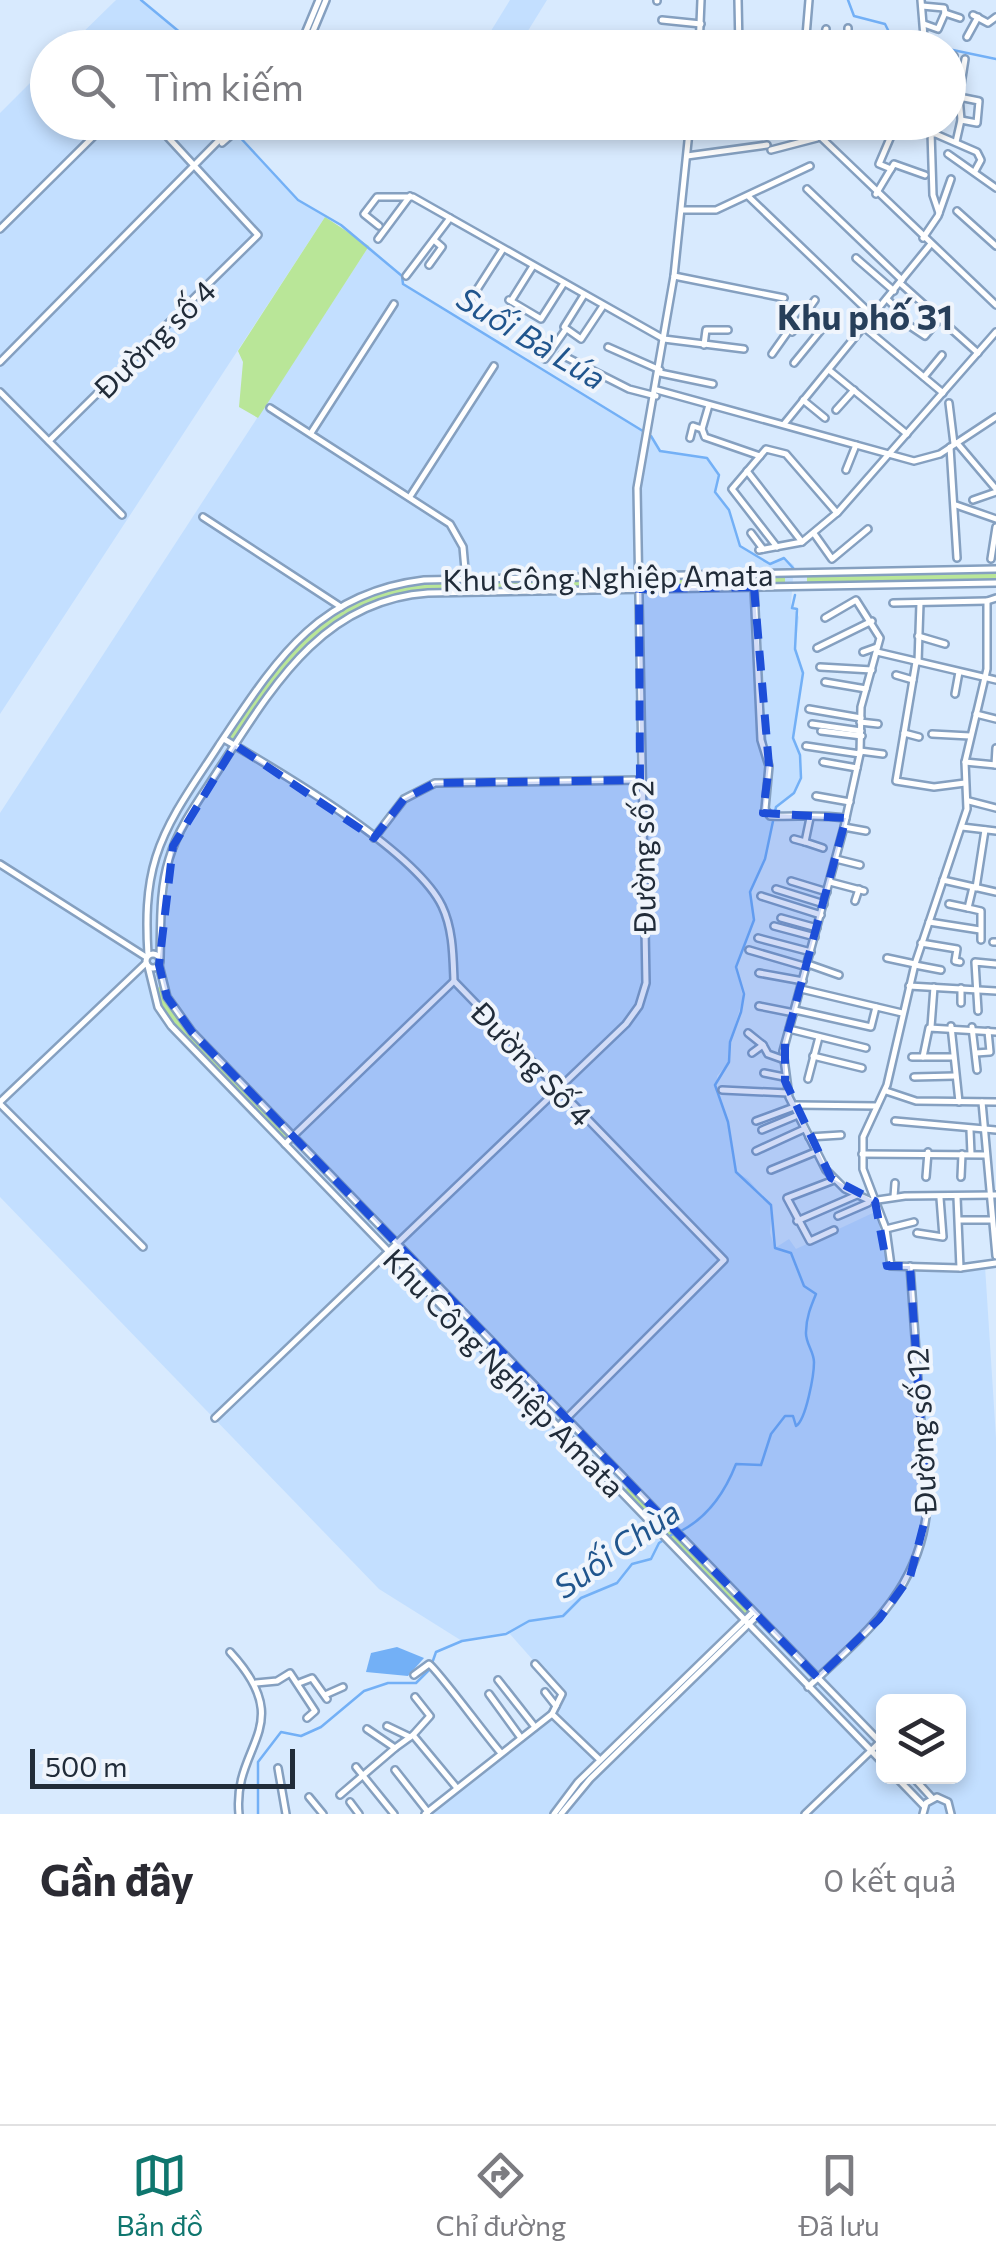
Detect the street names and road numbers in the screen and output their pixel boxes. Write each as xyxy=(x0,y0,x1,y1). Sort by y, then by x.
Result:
street label: Đường số 4 xyxy=(85,271,222,406)
street label: Khu Công Nghiệp Amata xyxy=(442,555,774,597)
street label: Đường số 2 xyxy=(622,780,662,935)
street label: Đường Số 4 xyxy=(464,992,601,1133)
street label: Khu Công Nghiệp Amata xyxy=(377,1240,633,1504)
street label: Đường số 12 xyxy=(897,1347,943,1516)

